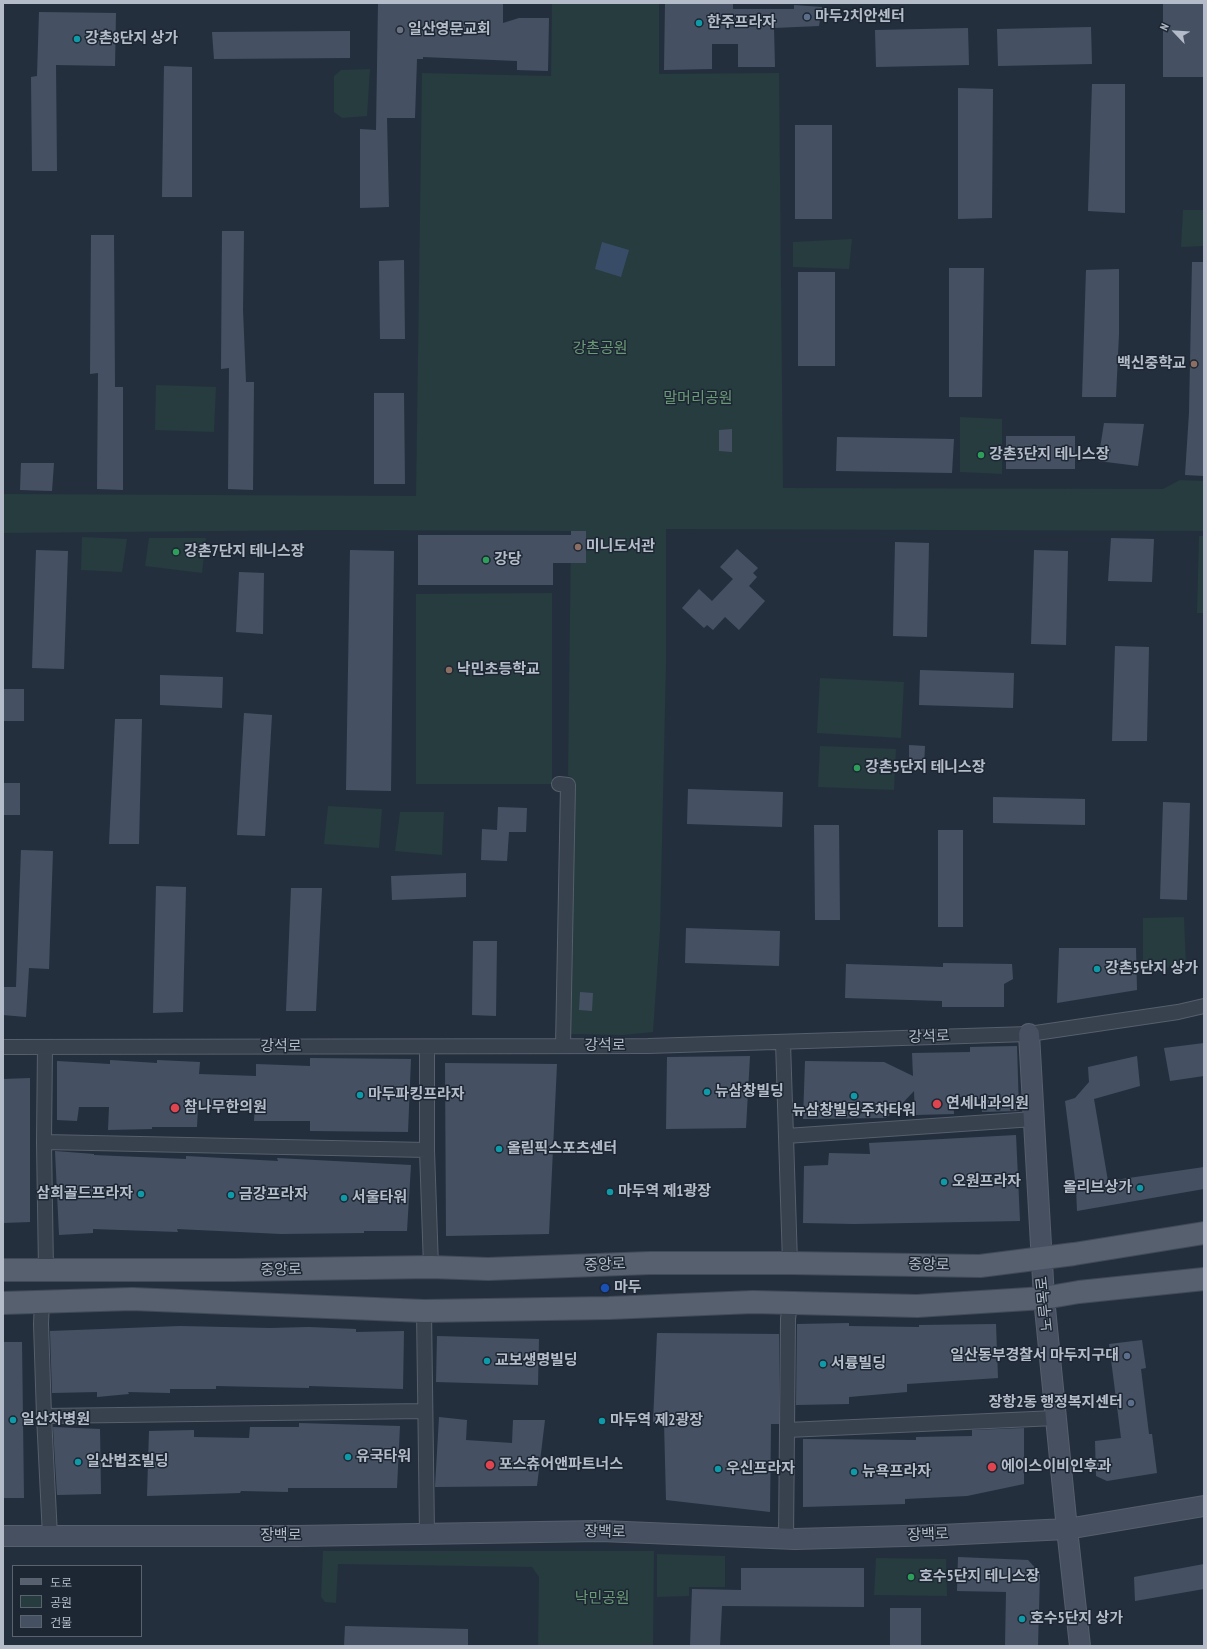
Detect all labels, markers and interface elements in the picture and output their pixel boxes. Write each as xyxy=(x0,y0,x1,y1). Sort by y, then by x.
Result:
place label: 마두2치안센터 xyxy=(815,8,905,26)
marker: 마두2치안센터 xyxy=(802,12,812,22)
north arrow xyxy=(1155,12,1195,52)
place label: 한주프라자 xyxy=(707,14,776,32)
marker: 한주프라자 xyxy=(694,18,704,28)
place label: 일산영문교회 xyxy=(408,21,491,39)
text: N xyxy=(1157,21,1172,33)
marker: 일산영문교회 xyxy=(395,25,405,35)
place label: 강촌8단지 상가 xyxy=(85,30,178,48)
marker: 강촌8단지 상가 xyxy=(72,34,82,44)
park label: 강촌공원 xyxy=(572,340,628,358)
place label: 백신중학교 xyxy=(1117,355,1186,373)
marker: 백신중학교 xyxy=(1189,359,1199,369)
park label: 말머리공원 xyxy=(664,390,732,408)
place label: 강촌3단지 테니스장 xyxy=(989,446,1110,464)
marker: 강촌3단지 테니스장 xyxy=(976,450,986,460)
place label: 미니도서관 xyxy=(586,538,655,556)
marker: 미니도서관 xyxy=(573,542,583,552)
place label: 강촌7단지 테니스장 xyxy=(184,543,305,561)
marker: 강촌7단지 테니스장 xyxy=(171,547,181,557)
place label: 강당 xyxy=(494,551,522,569)
marker: 강당 xyxy=(481,555,491,565)
place label: 낙민초등학교 xyxy=(457,661,540,679)
marker: 낙민초등학교 xyxy=(444,665,454,675)
place label: 강촌5단지 테니스장 xyxy=(865,759,986,777)
marker: 강촌5단지 테니스장 xyxy=(852,763,862,773)
place label: 강촌5단지 상가 xyxy=(1105,960,1198,978)
marker: 강촌5단지 상가 xyxy=(1092,964,1102,974)
street label: 강석로 xyxy=(908,1027,950,1047)
street label: 강석로 xyxy=(584,1037,626,1055)
street label: 강석로 xyxy=(260,1038,302,1056)
place label: 뉴삼창빌딩 xyxy=(715,1083,784,1101)
place label: 마두파킹프라자 xyxy=(368,1086,465,1104)
marker: 뉴삼창빌딩 xyxy=(702,1087,712,1097)
marker: 마두파킹프라자 xyxy=(355,1090,365,1100)
marker: 뉴삼창빌딩주차타워 xyxy=(849,1091,859,1101)
place label: 연세내과의원 xyxy=(946,1095,1029,1113)
marker: 연세내과의원 xyxy=(931,1098,943,1110)
place label: 참나무한의원 xyxy=(184,1099,267,1117)
marker: 참나무한의원 xyxy=(169,1102,181,1114)
place label: 뉴삼창빌딩주차타워 xyxy=(792,1102,916,1120)
place label: 올림픽스포츠센터 xyxy=(507,1140,617,1158)
marker: 올림픽스포츠센터 xyxy=(494,1144,504,1154)
place label: 오원프라자 xyxy=(952,1173,1021,1191)
marker: 오원프라자 xyxy=(939,1177,949,1187)
place label: 올리브상가 xyxy=(1063,1179,1132,1197)
place label: 마두역 제1광장 xyxy=(618,1183,711,1201)
marker: 올리브상가 xyxy=(1135,1183,1145,1193)
place label: 삼희골드프라자 xyxy=(36,1185,133,1203)
place label: 금강프라자 xyxy=(239,1186,308,1204)
marker: 마두역 제1광장 xyxy=(605,1187,615,1197)
marker: 삼희골드프라자 xyxy=(136,1189,146,1199)
place label: 서울타워 xyxy=(352,1189,407,1207)
marker: 금강프라자 xyxy=(226,1190,236,1200)
marker: 서울타워 xyxy=(339,1193,349,1203)
street label: 중앙로 xyxy=(584,1255,626,1275)
street label: 중앙로 xyxy=(908,1256,950,1274)
street label: 중앙로 xyxy=(260,1261,302,1279)
street label: 노루목로 xyxy=(1033,1276,1057,1332)
place label: 마두 xyxy=(614,1279,642,1297)
marker: 마두 xyxy=(599,1282,611,1294)
place label: 일산동부경찰서 마두지구대 xyxy=(950,1347,1119,1365)
marker: 일산동부경찰서 마두지구대 xyxy=(1122,1351,1132,1361)
place label: 교보생명빌딩 xyxy=(495,1352,578,1370)
place label: 서륭빌딩 xyxy=(831,1355,886,1373)
marker: 교보생명빌딩 xyxy=(482,1356,492,1366)
marker: 서륭빌딩 xyxy=(818,1359,828,1369)
place label: 장항2동 행정복지센터 xyxy=(989,1394,1123,1412)
marker: 장항2동 행정복지센터 xyxy=(1126,1398,1136,1408)
place label: 일산차병원 xyxy=(21,1411,90,1429)
place label: 마두역 제2광장 xyxy=(610,1412,703,1430)
marker: 일산차병원 xyxy=(8,1415,18,1425)
marker: 마두역 제2광장 xyxy=(597,1416,607,1426)
place label: 유국타워 xyxy=(356,1448,411,1466)
marker: 유국타워 xyxy=(343,1452,353,1462)
place label: 일산법조빌딩 xyxy=(86,1453,169,1471)
place label: 포스츄어앤파트너스 xyxy=(499,1456,623,1474)
marker: 일산법조빌딩 xyxy=(73,1457,83,1467)
place label: 에이스이비인후과 xyxy=(1001,1458,1111,1476)
marker: 포스츄어앤파트너스 xyxy=(484,1459,496,1471)
place label: 우신프라자 xyxy=(726,1460,795,1478)
marker: 에이스이비인후과 xyxy=(986,1461,998,1473)
place label: 뉴욕프라자 xyxy=(862,1463,931,1481)
marker: 우신프라자 xyxy=(713,1464,723,1474)
marker: 뉴욕프라자 xyxy=(849,1467,859,1477)
street label: 장백로 xyxy=(584,1523,626,1541)
street label: 장백로 xyxy=(907,1525,949,1545)
street label: 장백로 xyxy=(260,1527,302,1545)
legend xyxy=(12,1565,142,1637)
place label: 호수5단지 테니스장 xyxy=(919,1568,1040,1586)
marker: 호수5단지 테니스장 xyxy=(906,1572,916,1582)
text: 도로 xyxy=(50,1575,72,1590)
park label: 낙민공원 xyxy=(574,1590,630,1608)
text: 공원 xyxy=(50,1595,72,1610)
place label: 호수5단지 상가 xyxy=(1030,1610,1123,1628)
marker: 호수5단지 상가 xyxy=(1017,1614,1027,1624)
text: 건물 xyxy=(50,1615,72,1630)

